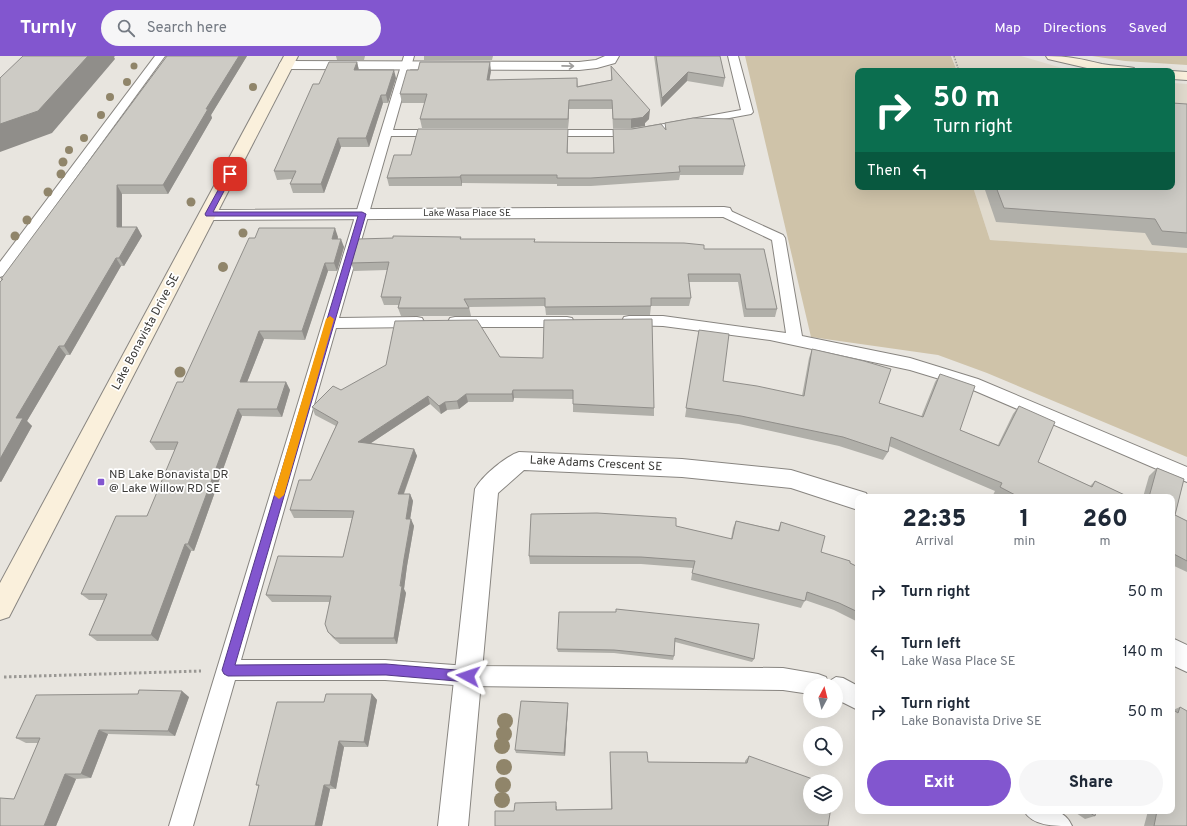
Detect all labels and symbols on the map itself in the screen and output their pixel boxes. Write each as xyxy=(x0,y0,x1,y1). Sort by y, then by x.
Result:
one-way arrow xyxy=(561,62,574,70)
pin xyxy=(213,157,247,191)
street label: Lake Wasa Place SE xyxy=(423,207,511,220)
street label: Lake Bonavista Drive SE xyxy=(108,271,184,393)
street label: Lake Adams Crescent SE xyxy=(529,453,663,475)
place label: NB Lake Bonavista DR @ Lake Willow RD SE xyxy=(109,467,229,497)
marker: NB Lake Bonavista DR @ Lake Willow RD SE xyxy=(96,477,106,487)
position arrow xyxy=(447,655,489,697)
north arrow xyxy=(803,678,843,718)

